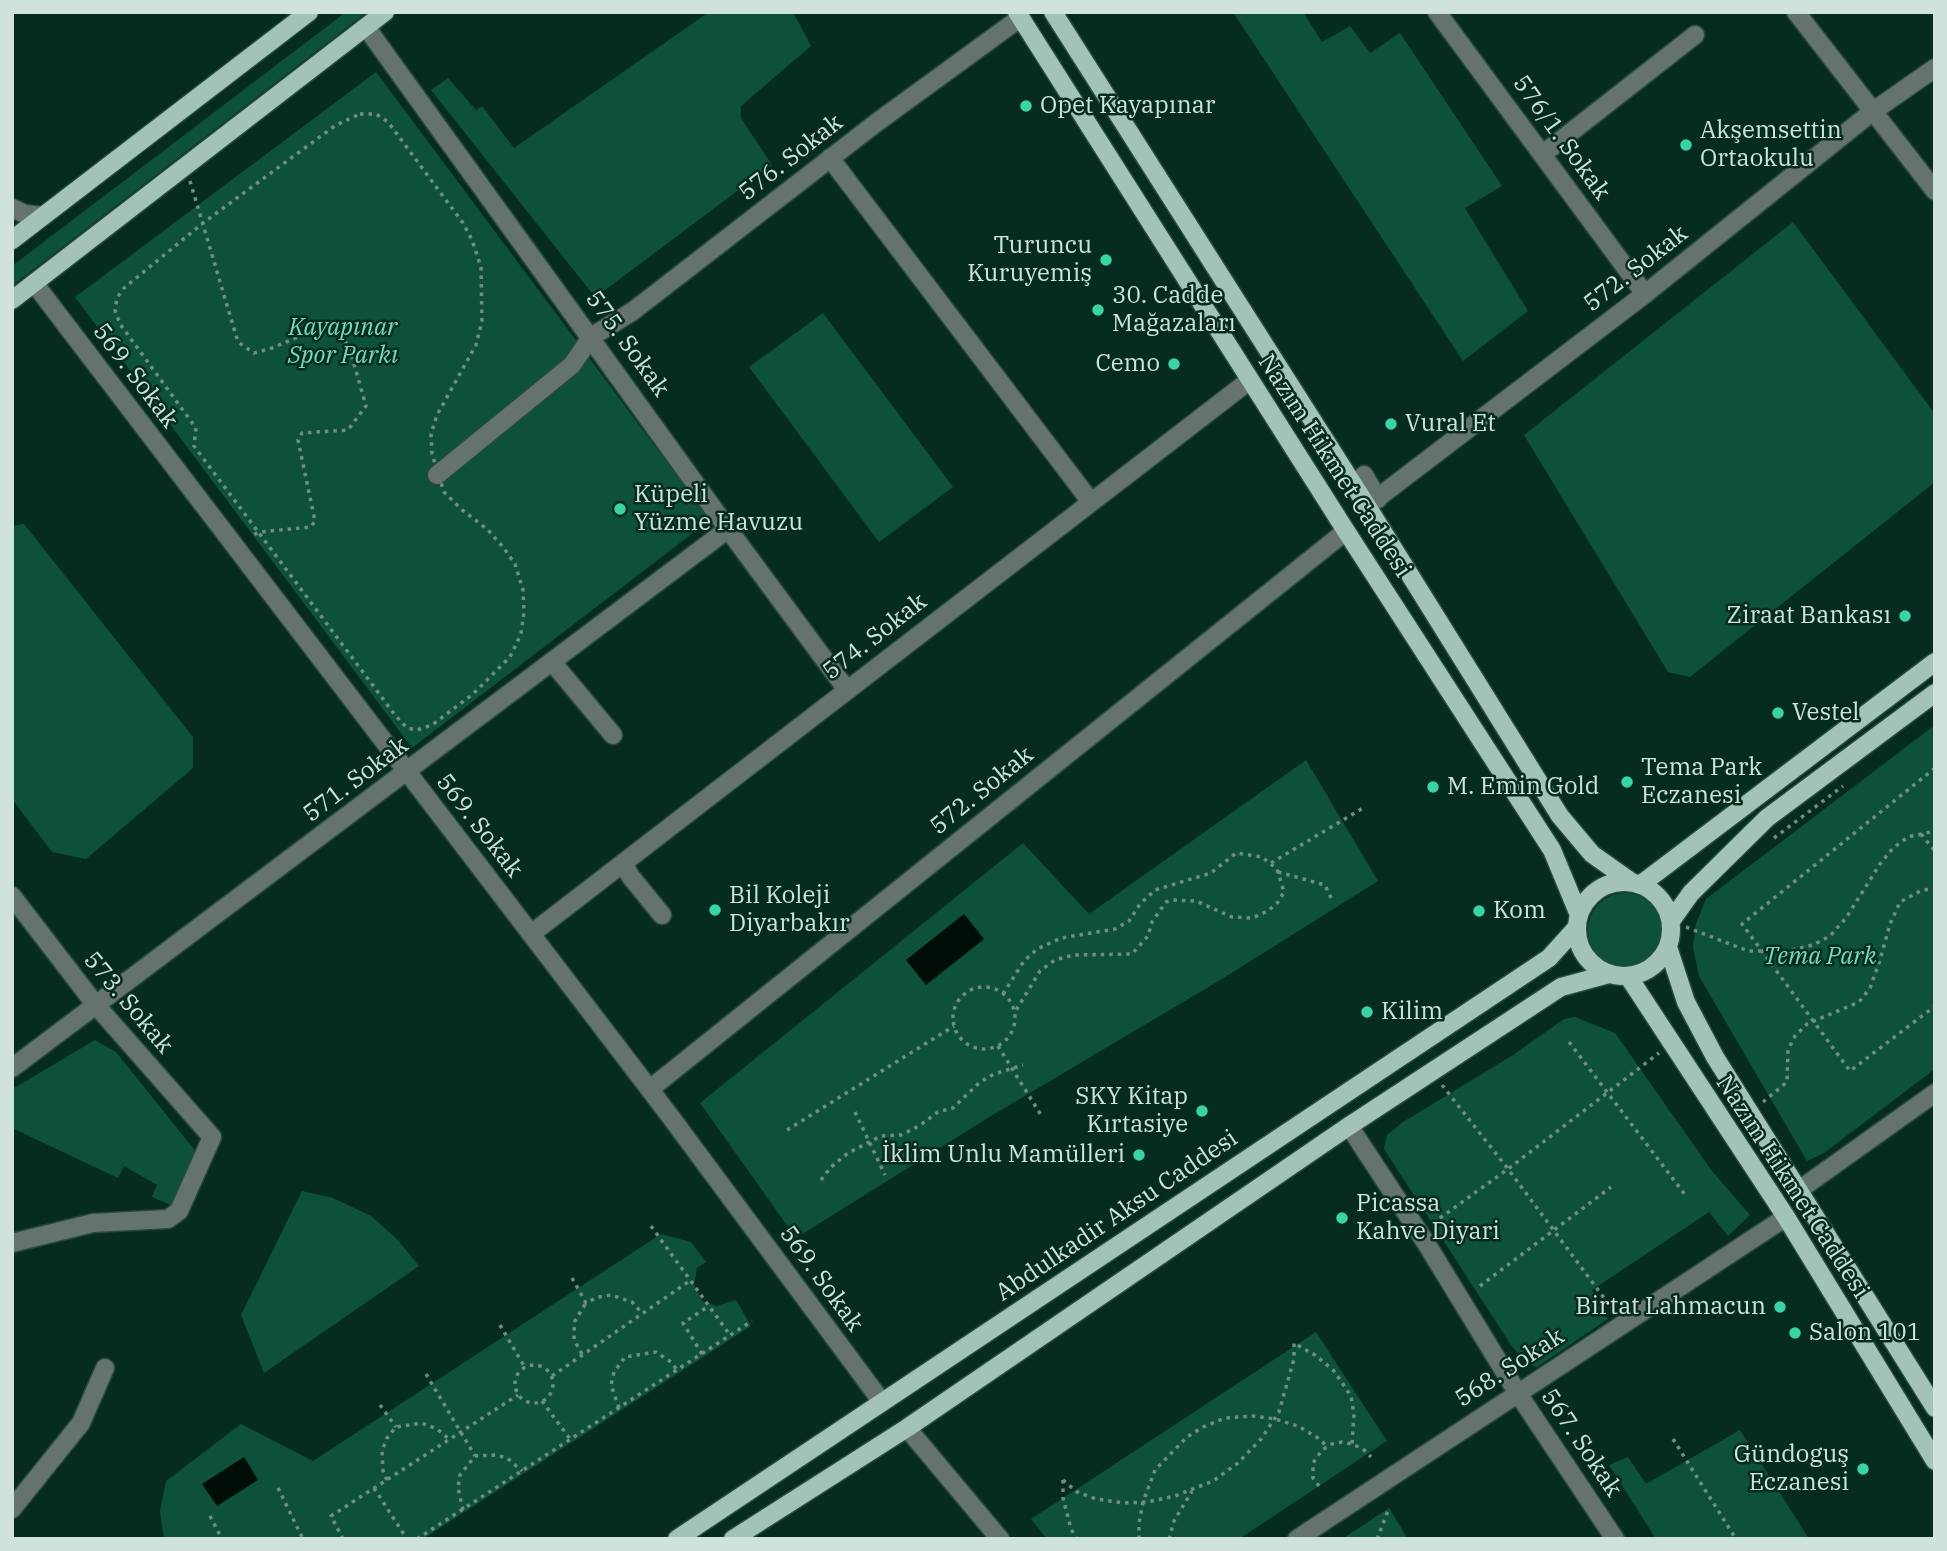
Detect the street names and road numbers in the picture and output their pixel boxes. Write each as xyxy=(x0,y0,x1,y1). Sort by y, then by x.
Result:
street label: 576/1. Sokak xyxy=(1506,70,1616,206)
street label: 576. Sokak xyxy=(733,108,849,208)
street label: 572. Sokak xyxy=(1578,219,1694,319)
street label: 575. Sokak xyxy=(579,285,675,403)
street label: 569. Sokak xyxy=(86,318,184,434)
street label: Nazım Hikmet Caddesi xyxy=(1251,349,1417,583)
street label: 574. Sokak xyxy=(817,587,933,687)
street label: 571. Sokak xyxy=(298,731,414,829)
street label: 572. Sokak xyxy=(925,741,1039,841)
street label: 569. Sokak xyxy=(429,768,529,884)
street label: 573. Sokak xyxy=(77,946,179,1060)
street label: Nazım Hikmet Caddesi xyxy=(1709,1070,1875,1304)
street label: Abdulkadir Aksu Caddesi xyxy=(991,1124,1243,1308)
street label: 569. Sokak xyxy=(773,1220,869,1338)
street label: 568. Sokak xyxy=(1450,1322,1570,1414)
street label: 567. Sokak xyxy=(1534,1384,1628,1502)

